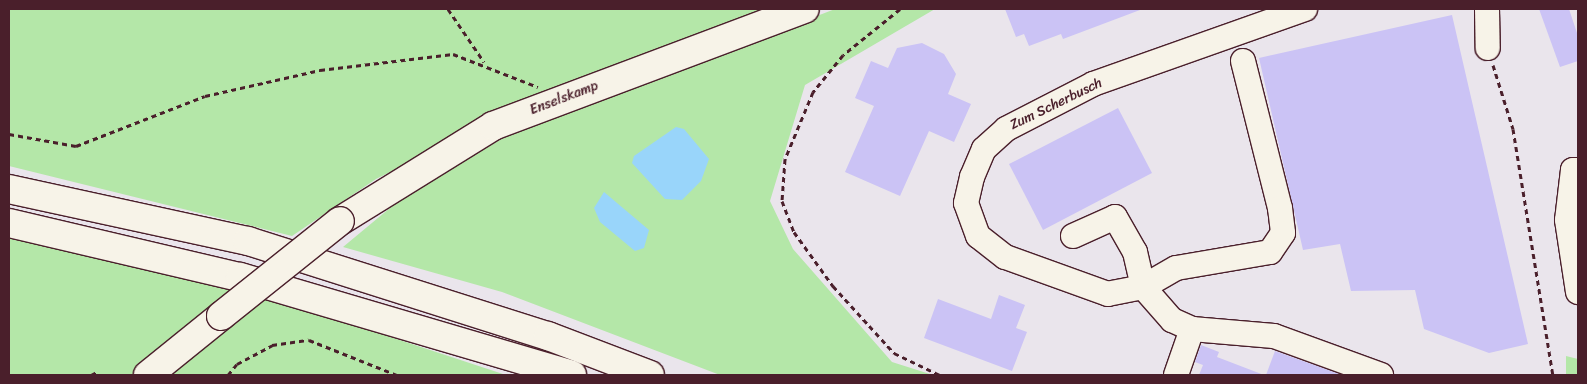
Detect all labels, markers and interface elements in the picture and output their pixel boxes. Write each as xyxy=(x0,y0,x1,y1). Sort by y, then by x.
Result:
street label: Zum Scherbusch xyxy=(1007,74,1105,134)
street label: Enselskamp xyxy=(527,77,601,119)

